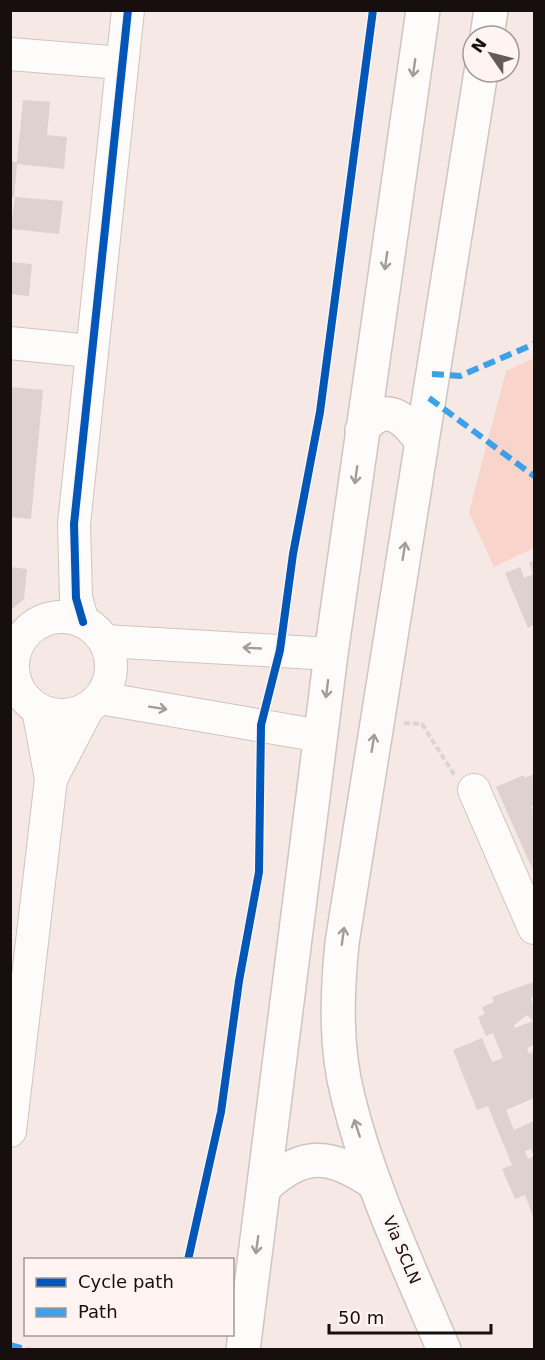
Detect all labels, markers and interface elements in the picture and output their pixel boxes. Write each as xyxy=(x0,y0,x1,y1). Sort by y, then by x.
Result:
north arrow xyxy=(461,24,521,84)
text: N xyxy=(468,35,491,57)
one-way arrow xyxy=(409,58,420,78)
one-way arrow xyxy=(381,251,392,271)
one-way arrow xyxy=(350,465,361,485)
one-way arrow xyxy=(399,541,410,561)
one-way arrow xyxy=(242,643,262,654)
one-way arrow xyxy=(321,679,332,699)
one-way arrow xyxy=(147,702,167,713)
one-way arrow xyxy=(368,734,379,754)
one-way arrow xyxy=(338,926,349,946)
one-way arrow xyxy=(351,1119,362,1138)
street label: Via SCLN xyxy=(379,1213,425,1287)
one-way arrow xyxy=(252,1235,263,1255)
legend xyxy=(24,1258,234,1336)
text: Cycle path xyxy=(78,1271,174,1292)
scale bar xyxy=(329,1297,491,1335)
text: Path xyxy=(78,1301,118,1322)
text: 50 m xyxy=(338,1307,384,1328)

